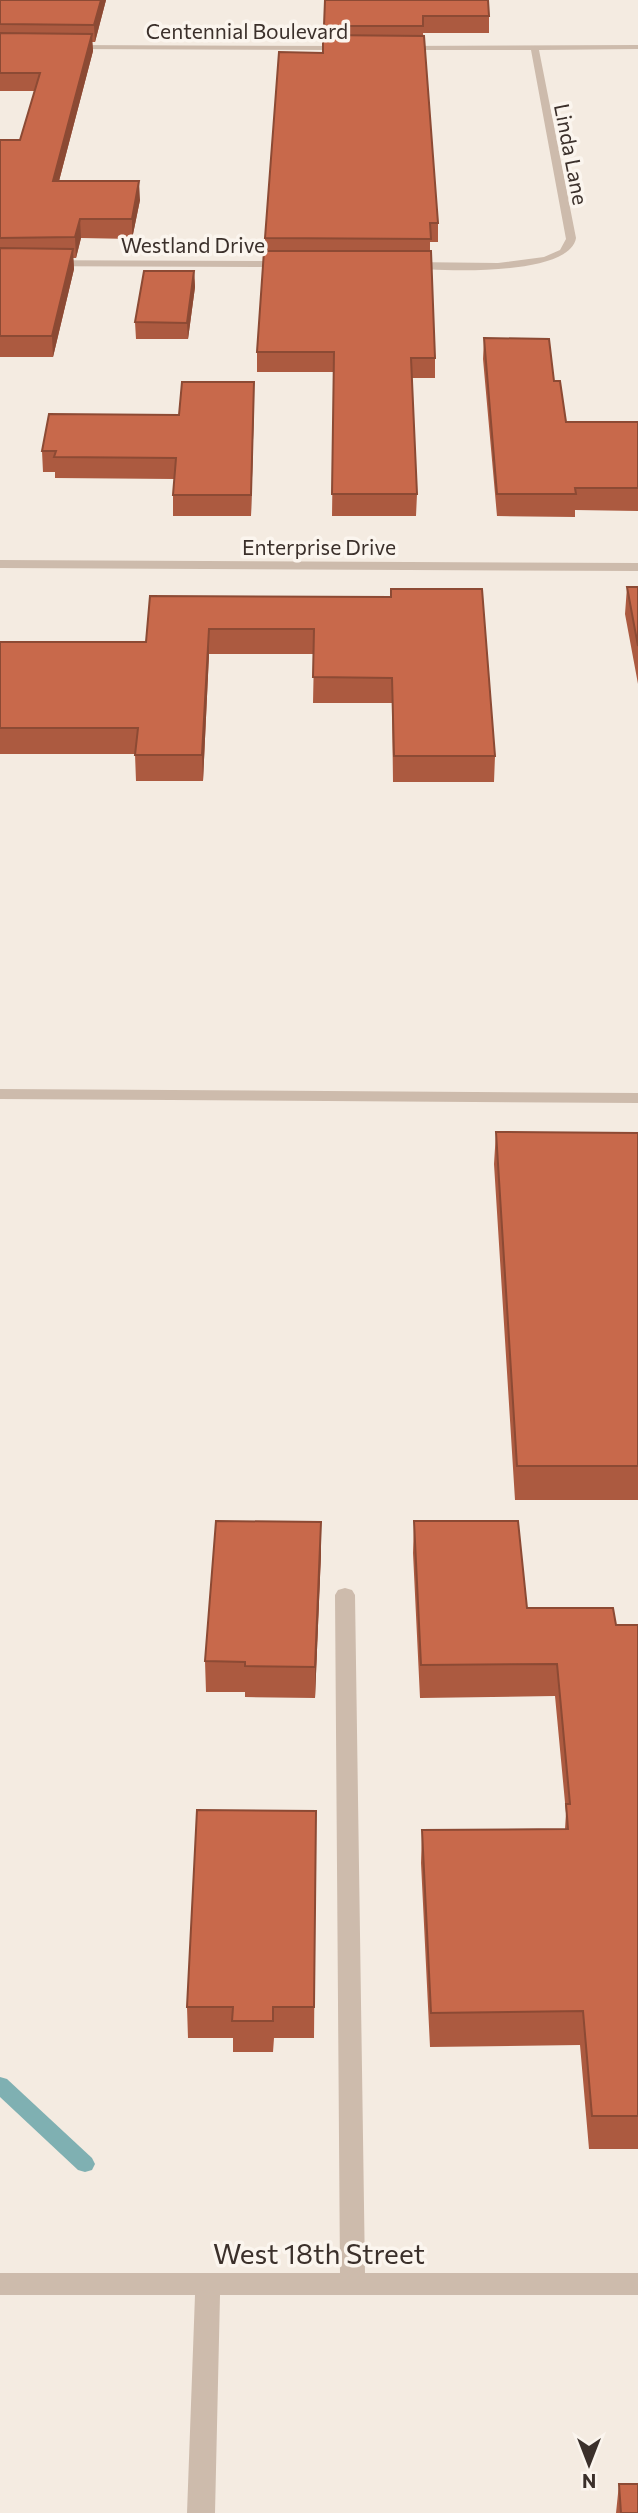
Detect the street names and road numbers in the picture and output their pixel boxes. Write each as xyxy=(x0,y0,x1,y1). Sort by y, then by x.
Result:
street label: Centennial Boulevard xyxy=(146,18,348,43)
street label: Linda Lane xyxy=(550,101,594,207)
street label: Westland Drive xyxy=(121,232,265,257)
street label: Enterprise Drive xyxy=(242,534,396,559)
street label: West 18th Street xyxy=(213,2236,425,2270)

